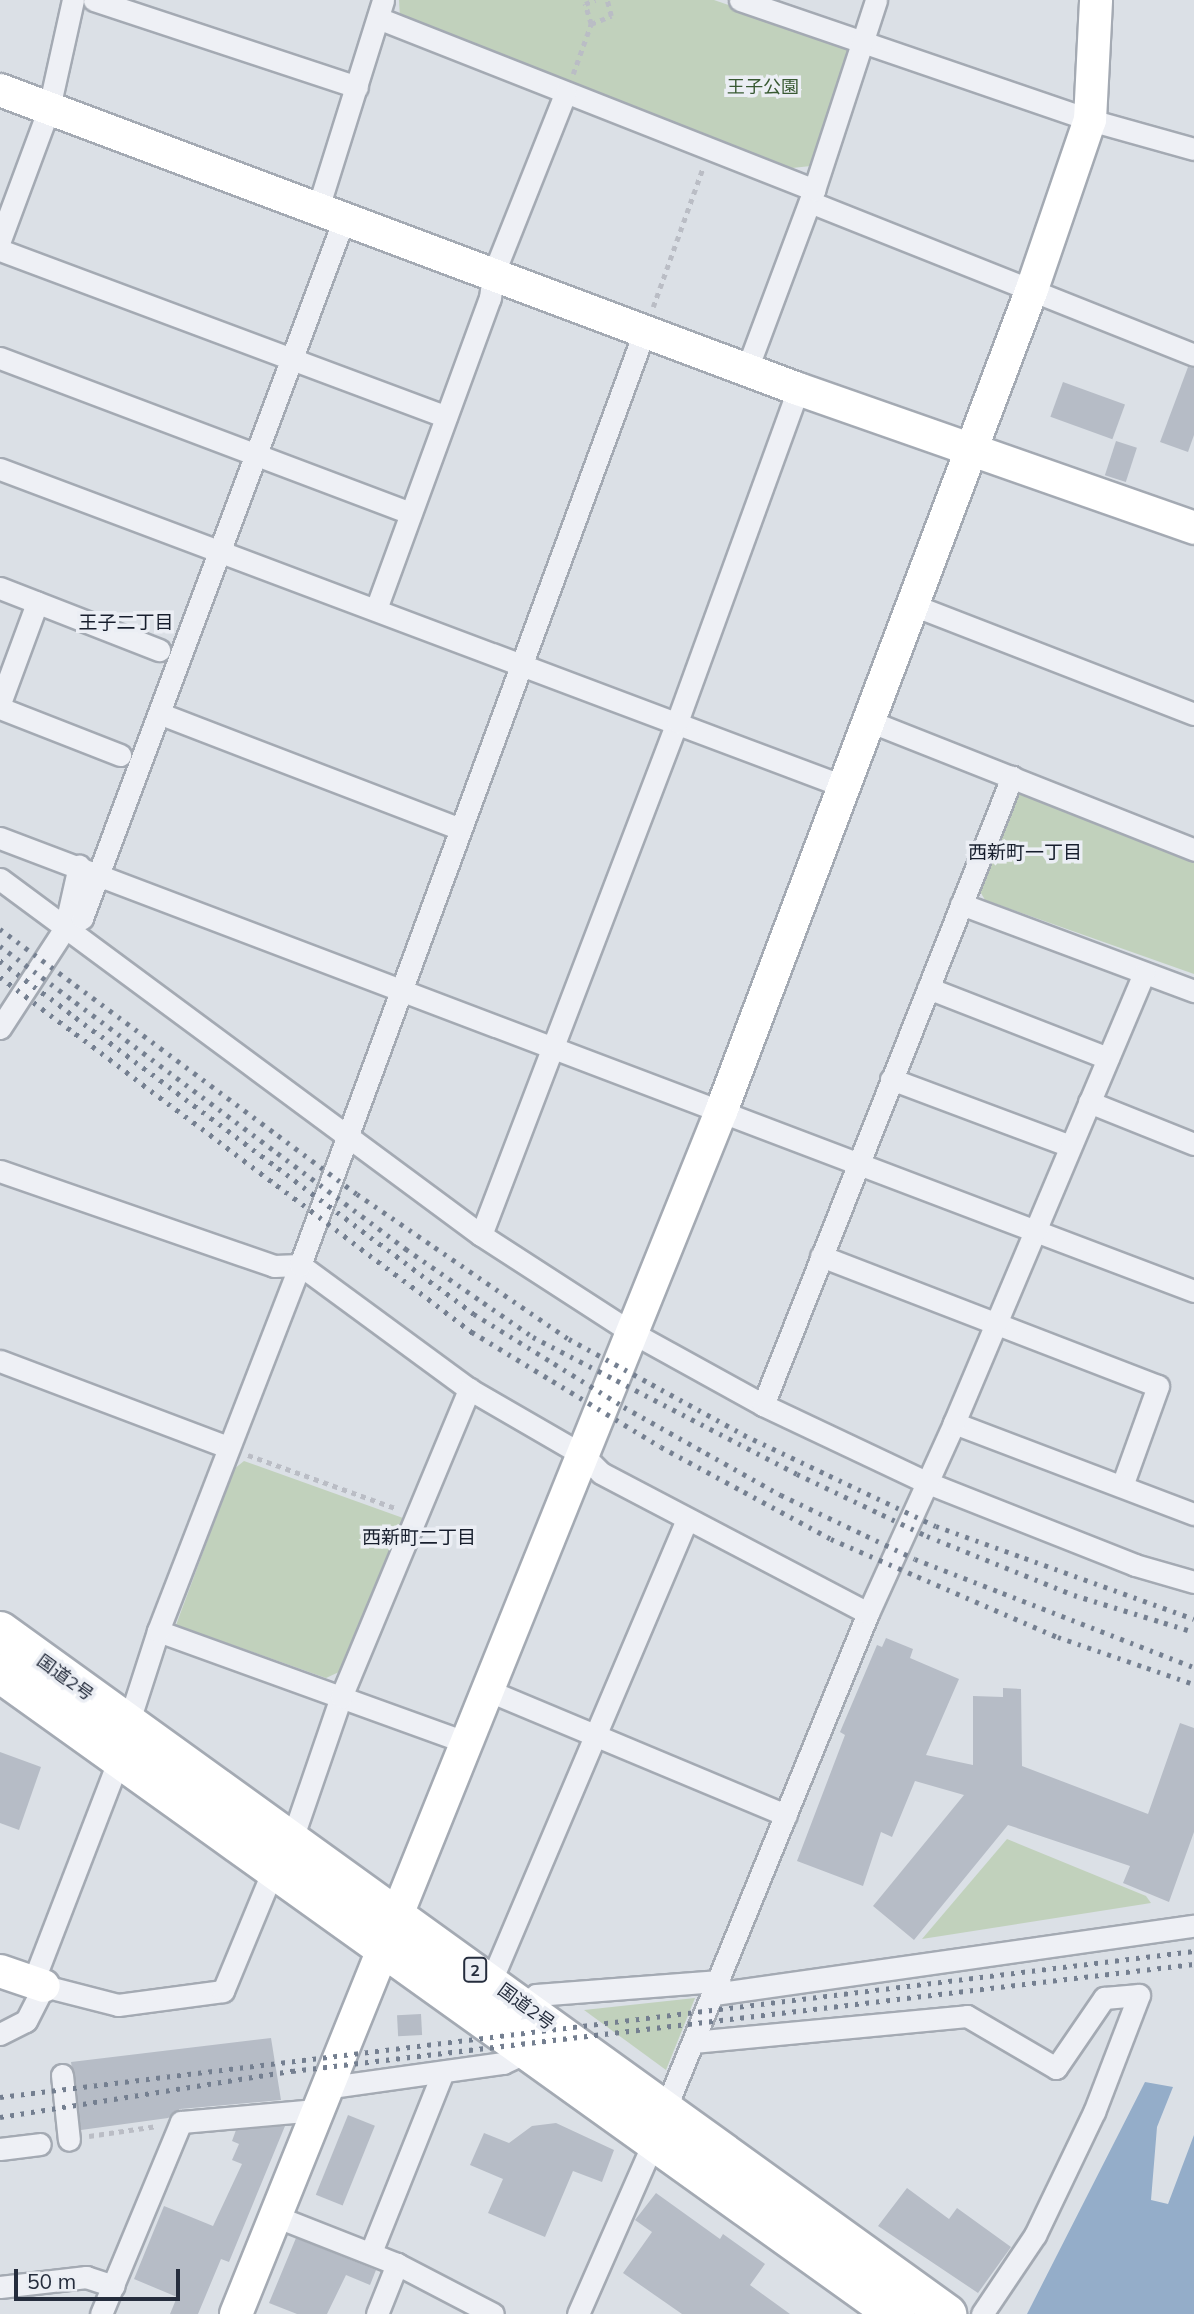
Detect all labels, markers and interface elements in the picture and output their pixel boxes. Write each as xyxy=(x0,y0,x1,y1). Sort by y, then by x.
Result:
park label: 王子公園 xyxy=(727,76,799,98)
district label: 王子二丁目 xyxy=(79,612,173,634)
district label: 西新町一丁目 xyxy=(968,842,1082,864)
district label: 西新町二丁目 xyxy=(362,1527,476,1549)
street label: 国道2号 xyxy=(32,1650,98,1706)
road number: 2 xyxy=(463,1958,487,1982)
street label: 国道2号 xyxy=(493,1979,559,2035)
scale bar xyxy=(18,2254,184,2298)
text: 50 m xyxy=(27,2268,76,2294)

